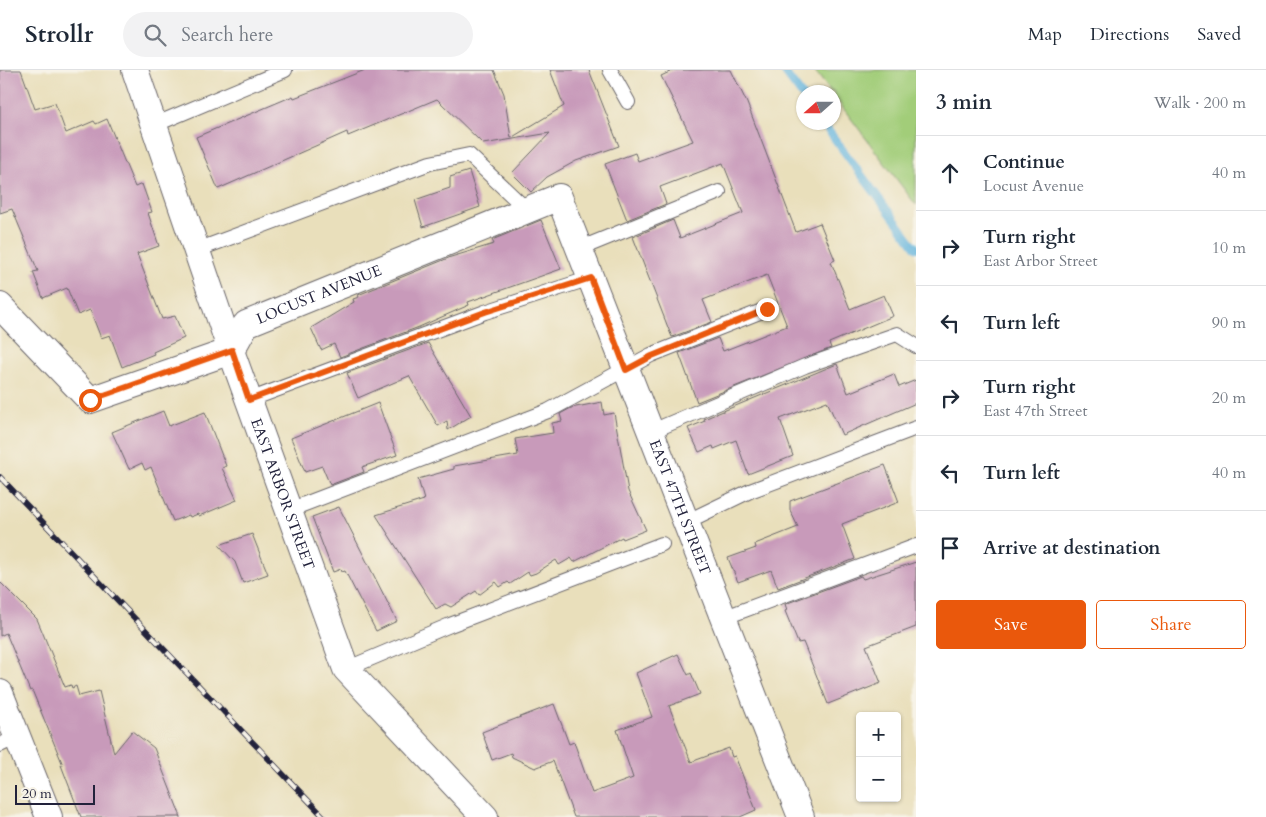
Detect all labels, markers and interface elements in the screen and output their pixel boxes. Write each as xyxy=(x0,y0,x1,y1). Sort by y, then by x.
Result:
search box xyxy=(123,12,473,57)
text: Strollr xyxy=(25,18,93,51)
icon: search xyxy=(141,21,169,49)
text: Search here xyxy=(181,22,273,48)
text: Map xyxy=(1028,22,1062,47)
text: Directions xyxy=(1090,22,1169,47)
text: Saved xyxy=(1197,22,1241,47)
north arrow xyxy=(796,85,841,130)
text: 3 min xyxy=(936,88,992,117)
text: Walk · 200 m xyxy=(1154,92,1246,114)
text: Continue xyxy=(983,149,1065,175)
icon: ahead xyxy=(936,159,964,187)
text: 40 m xyxy=(1212,162,1246,184)
text: Locust Avenue xyxy=(983,175,1084,197)
text: Turn right xyxy=(983,224,1075,250)
icon: right xyxy=(936,234,964,262)
text: 10 m xyxy=(1212,237,1246,259)
text: East Arbor Street xyxy=(983,250,1098,272)
street label: LOCUST AVENUE xyxy=(253,260,385,329)
route end xyxy=(756,298,779,321)
icon: left xyxy=(936,309,964,337)
text: Turn left xyxy=(983,310,1060,336)
text: 90 m xyxy=(1212,312,1246,334)
text: Turn right xyxy=(983,374,1075,400)
icon: right xyxy=(936,384,964,412)
text: 20 m xyxy=(1212,387,1246,409)
route start xyxy=(79,389,102,412)
text: East 47th Street xyxy=(983,400,1088,422)
street label: EAST ARBOR STREET xyxy=(246,416,319,572)
street label: EAST 47TH STREET xyxy=(645,436,716,578)
icon: left xyxy=(936,459,964,487)
text: Turn left xyxy=(983,460,1060,486)
text: 40 m xyxy=(1212,462,1246,484)
icon: arrive xyxy=(936,534,964,562)
text: Arrive at destination xyxy=(983,535,1160,561)
button: Save xyxy=(936,600,1086,649)
button: Share xyxy=(1096,600,1246,649)
map controls xyxy=(856,712,901,802)
button: + xyxy=(856,712,901,757)
button: − xyxy=(856,757,901,802)
scale bar xyxy=(15,782,95,805)
text: 20 m xyxy=(22,784,52,803)

